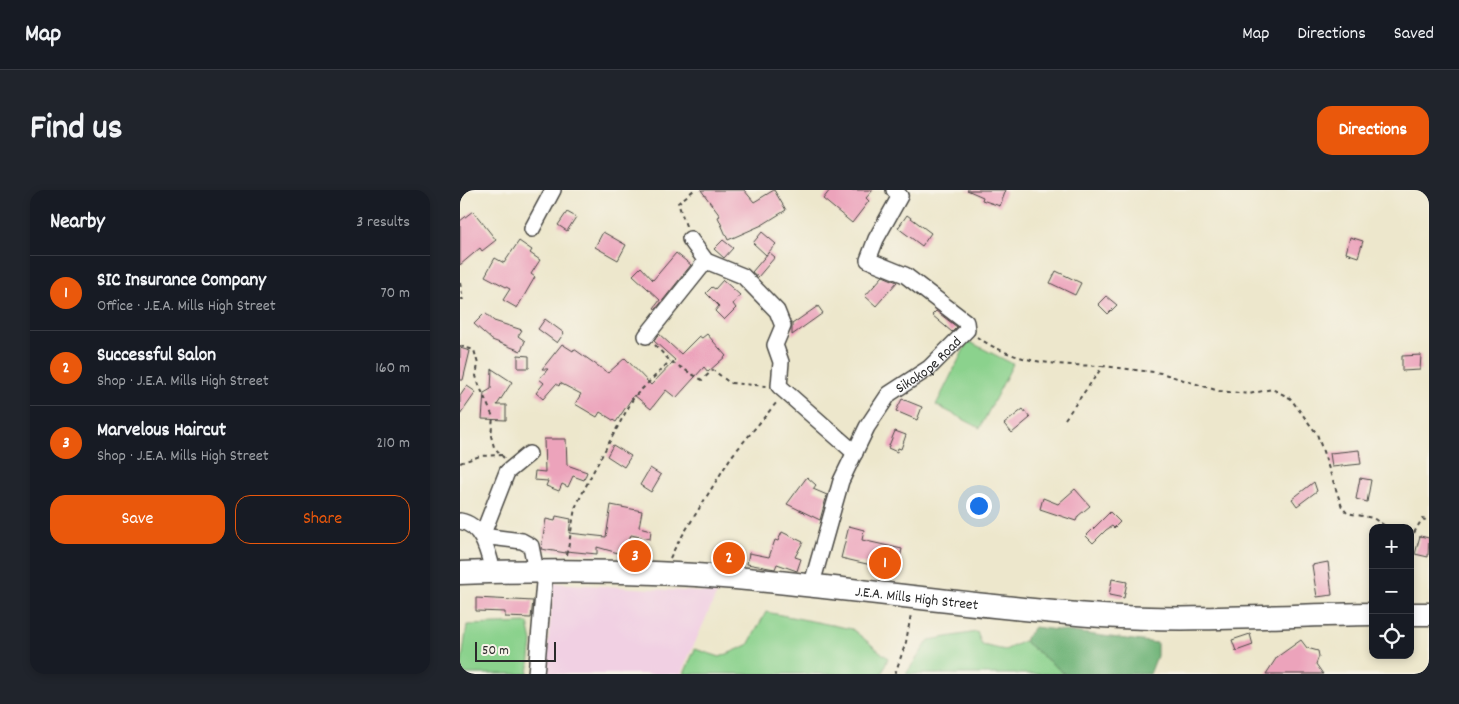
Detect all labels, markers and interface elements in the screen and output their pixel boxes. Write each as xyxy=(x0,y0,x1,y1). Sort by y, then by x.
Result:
text: Map xyxy=(25,18,61,52)
text: Map xyxy=(1242,22,1269,47)
text: Directions xyxy=(1297,22,1366,47)
text: Saved xyxy=(1394,22,1434,47)
text: Find us xyxy=(30,105,122,155)
button: Directions xyxy=(1317,106,1429,155)
text: Nearby xyxy=(50,208,105,238)
text: 3 results xyxy=(356,211,410,234)
text: SIC Insurance Company xyxy=(97,268,266,295)
text: 1 xyxy=(64,282,68,305)
text: 70 m xyxy=(380,282,410,305)
text: Office · J.E.A. Mills High Street xyxy=(97,295,276,318)
street label: Sikakope Road xyxy=(892,332,968,400)
text: Successful Salon xyxy=(97,343,216,370)
text: 2 xyxy=(63,357,70,380)
text: 160 m xyxy=(375,357,410,380)
text: Shop · J.E.A. Mills High Street xyxy=(97,370,269,393)
text: Marvelous Haircut xyxy=(97,418,226,445)
text: 3 xyxy=(62,432,70,455)
text: 210 m xyxy=(376,432,410,455)
text: Shop · J.E.A. Mills High Street xyxy=(97,445,269,468)
your location xyxy=(966,493,992,519)
button: Save xyxy=(50,495,225,544)
button: Share xyxy=(235,495,410,544)
map controls xyxy=(1369,524,1414,659)
button: + xyxy=(1369,524,1414,569)
pin: 3 xyxy=(619,537,651,575)
pin: 2 xyxy=(713,539,745,577)
pin: 1 xyxy=(869,544,901,582)
button: − xyxy=(1369,569,1414,614)
street label: J.E.A. Mills High Street xyxy=(854,582,980,617)
button: locate xyxy=(1369,614,1414,659)
scale bar xyxy=(475,639,556,662)
text: 50 m xyxy=(482,641,509,661)

